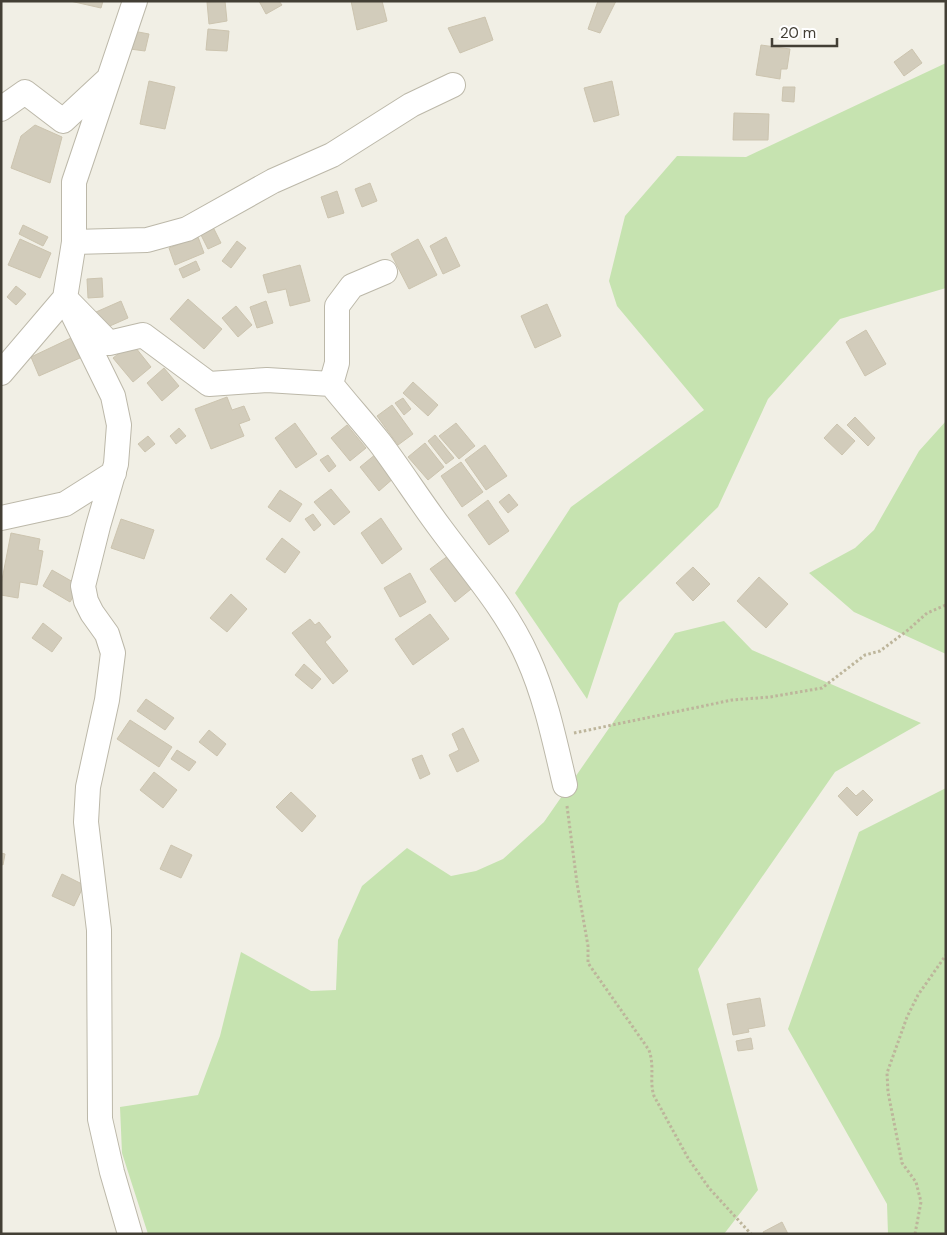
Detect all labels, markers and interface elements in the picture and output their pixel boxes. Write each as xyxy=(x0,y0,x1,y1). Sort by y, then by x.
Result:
scale bar xyxy=(772,15,837,47)
text: 20 m xyxy=(780,23,816,43)

